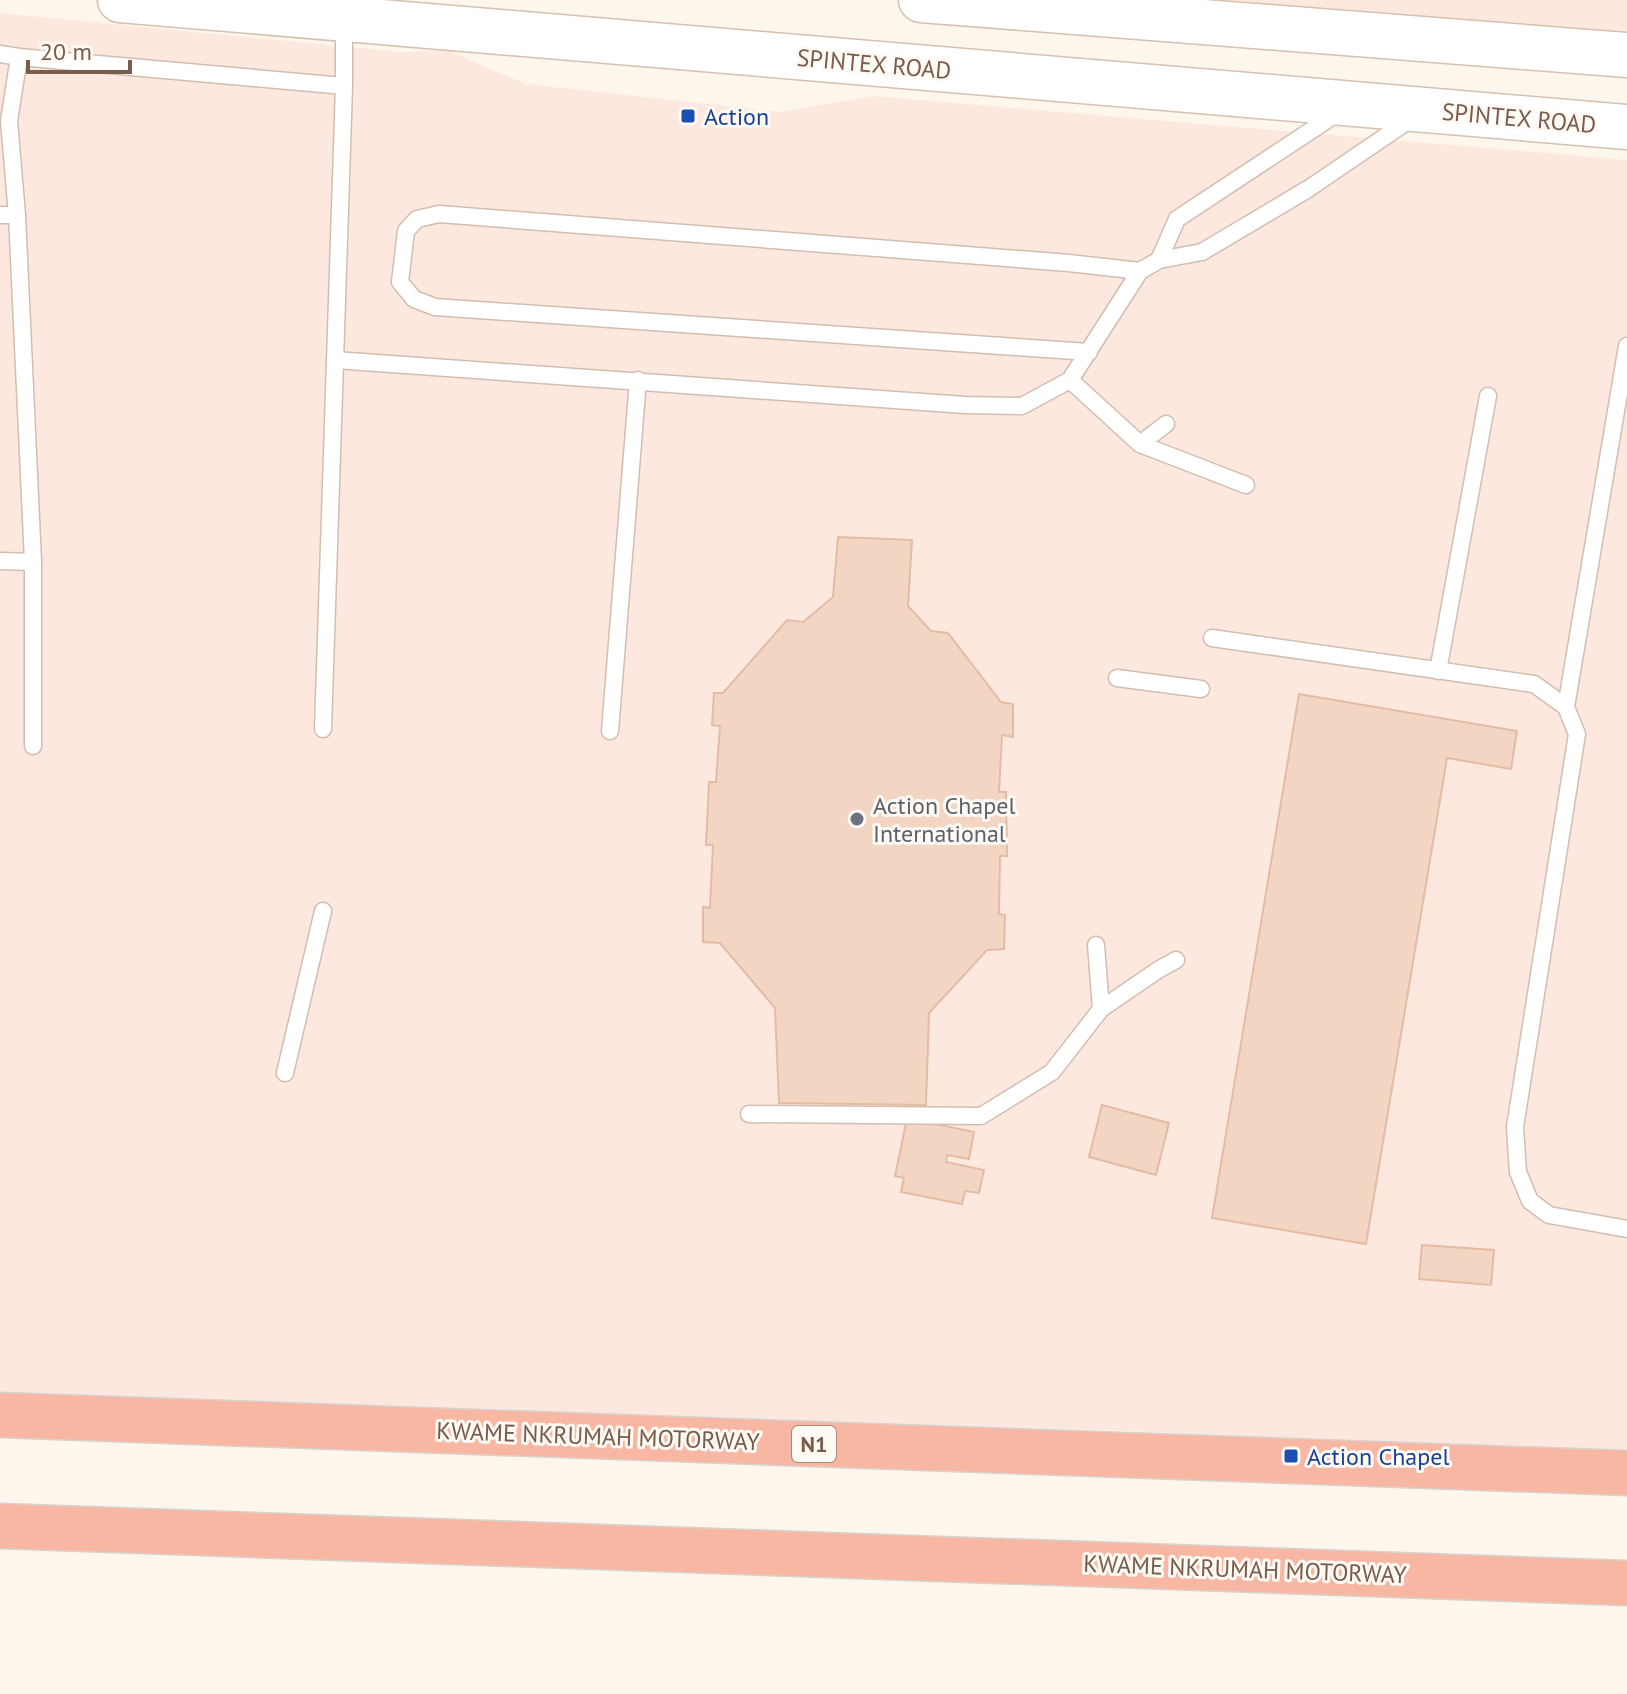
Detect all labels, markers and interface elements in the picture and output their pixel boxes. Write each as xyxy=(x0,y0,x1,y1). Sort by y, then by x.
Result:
scale bar xyxy=(28,24,130,74)
text: 20 m xyxy=(40,36,92,67)
street label: SPINTEX ROAD xyxy=(796,42,952,86)
street label: SPINTEX ROAD xyxy=(1441,96,1597,140)
place label: Action xyxy=(704,101,769,132)
marker: Action xyxy=(679,107,697,125)
place label: Action Chapel International xyxy=(873,790,1015,849)
marker: Action Chapel International xyxy=(848,810,866,828)
street label: KWAME NKRUMAH MOTORWAY xyxy=(436,1415,761,1457)
road number: N1 xyxy=(792,1426,836,1462)
place label: Action Chapel xyxy=(1307,1441,1449,1472)
marker: Action Chapel xyxy=(1282,1447,1300,1465)
street label: KWAME NKRUMAH MOTORWAY xyxy=(1083,1548,1408,1590)

